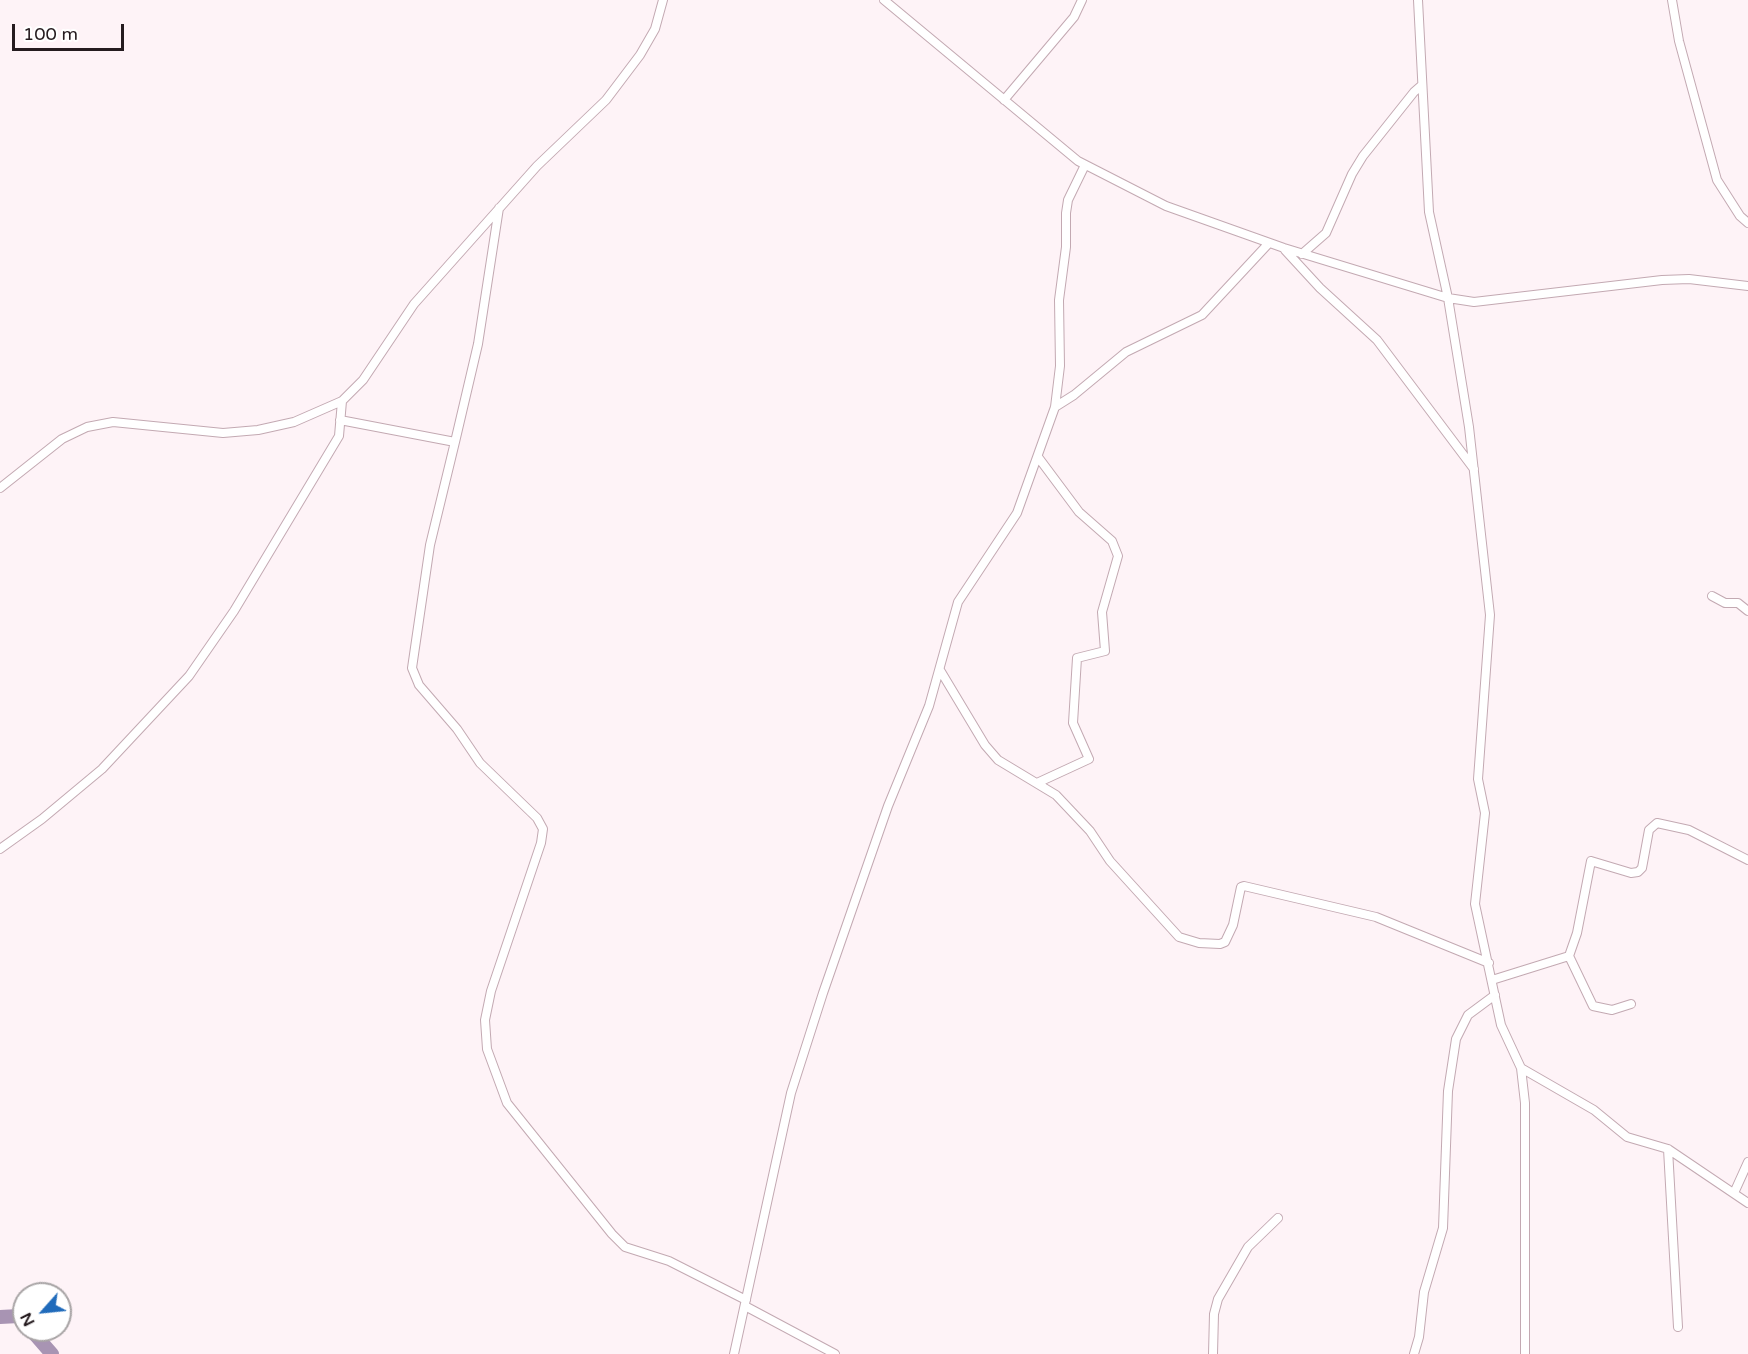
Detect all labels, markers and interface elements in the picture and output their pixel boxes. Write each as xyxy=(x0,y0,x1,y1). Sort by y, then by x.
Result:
scale bar xyxy=(15,12,128,50)
text: 100 m xyxy=(23,23,78,45)
north arrow xyxy=(12,1282,72,1342)
text: N xyxy=(16,1309,40,1330)

